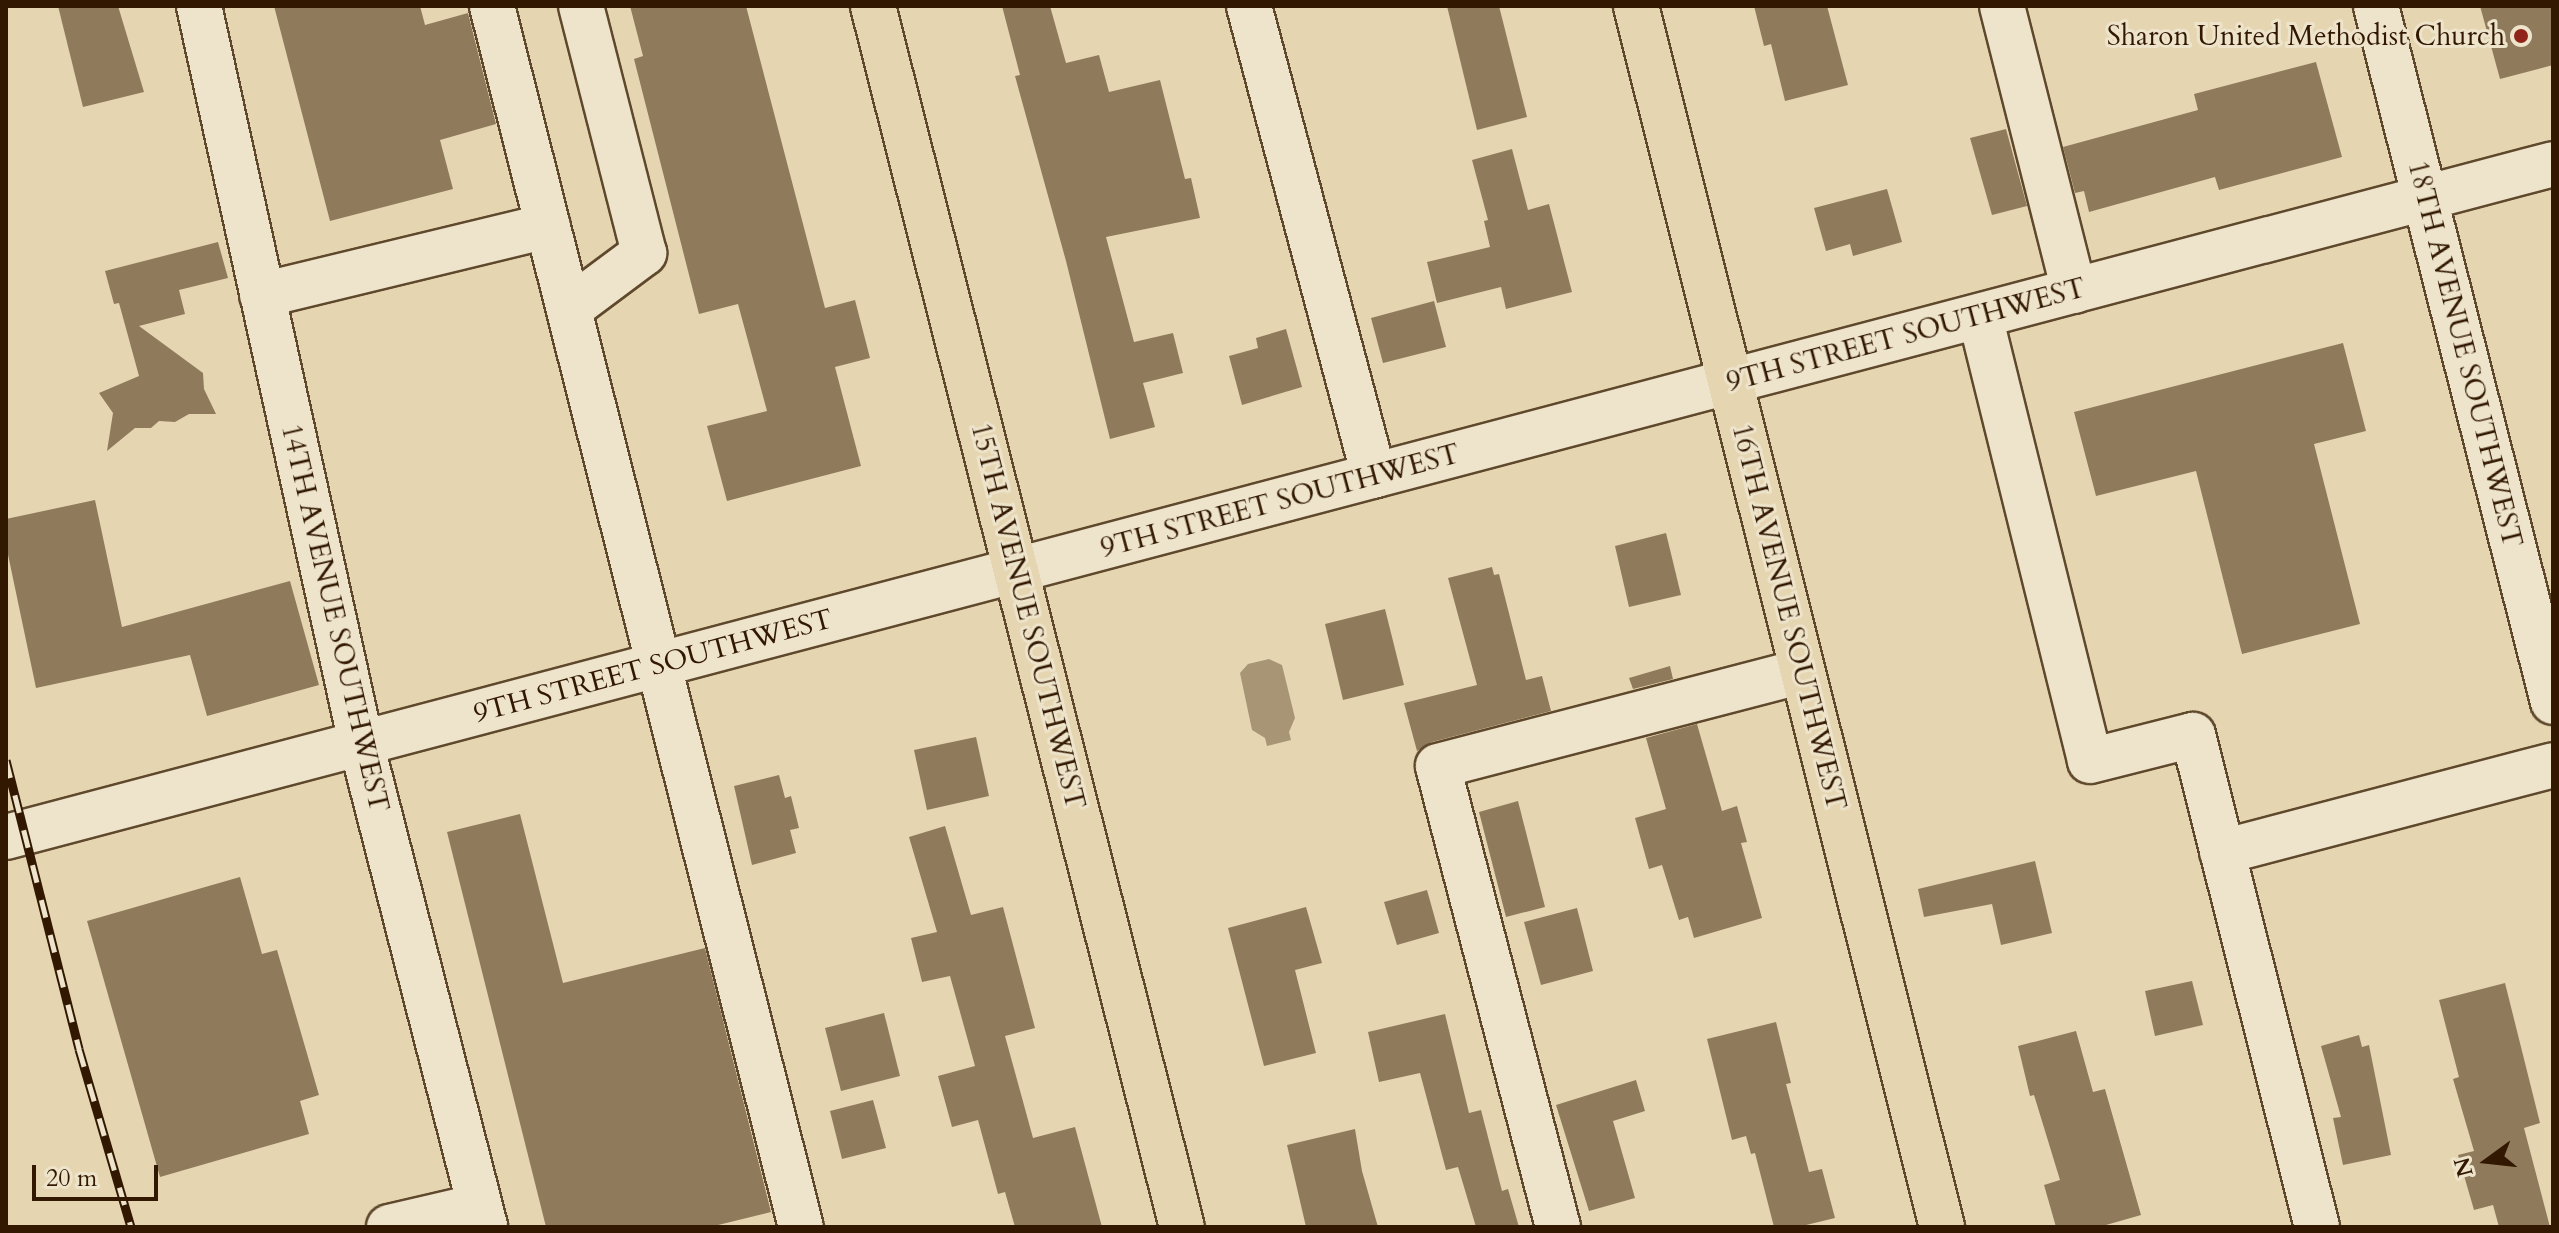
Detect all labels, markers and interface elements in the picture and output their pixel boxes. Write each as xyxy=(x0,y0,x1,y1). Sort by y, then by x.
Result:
place label: Sharon United Methodist Church xyxy=(2107,19,2505,53)
marker: Sharon United Methodist Church xyxy=(2512,27,2530,45)
street label: 18TH AVENUE SOUTHWEST xyxy=(2401,157,2529,551)
street label: 9TH STREET SOUTHWEST xyxy=(1723,271,2089,399)
street label: 15TH AVENUE SOUTHWEST xyxy=(964,419,1092,813)
street label: 16TH AVENUE SOUTHWEST xyxy=(1725,420,1853,814)
street label: 14TH AVENUE SOUTHWEST xyxy=(274,421,396,815)
street label: 9TH STREET SOUTHWEST xyxy=(1097,437,1463,565)
street label: 9TH STREET SOUTHWEST xyxy=(470,602,836,730)
north arrow xyxy=(2447,1121,2527,1201)
scale bar xyxy=(36,1149,162,1199)
text: N xyxy=(2447,1154,2481,1180)
text: 20 m xyxy=(46,1162,97,1195)

